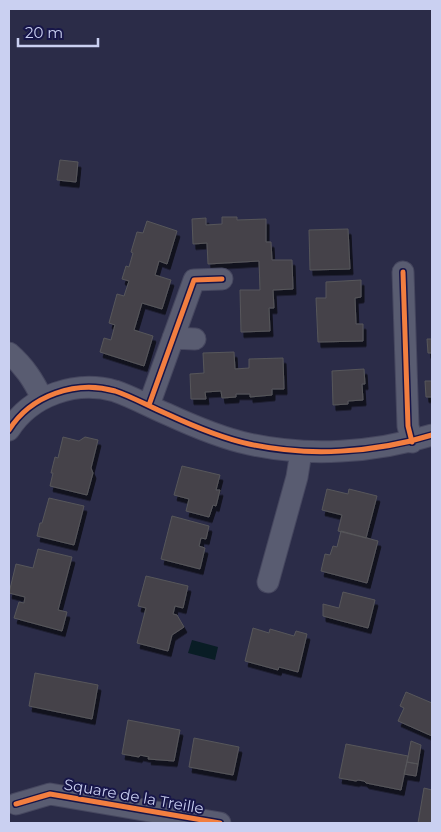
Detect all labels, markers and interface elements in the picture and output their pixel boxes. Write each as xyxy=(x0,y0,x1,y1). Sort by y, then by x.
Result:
scale bar xyxy=(18,15,98,47)
text: 20 m xyxy=(25,23,63,42)
street label: Square de la Treille xyxy=(63,774,205,818)

